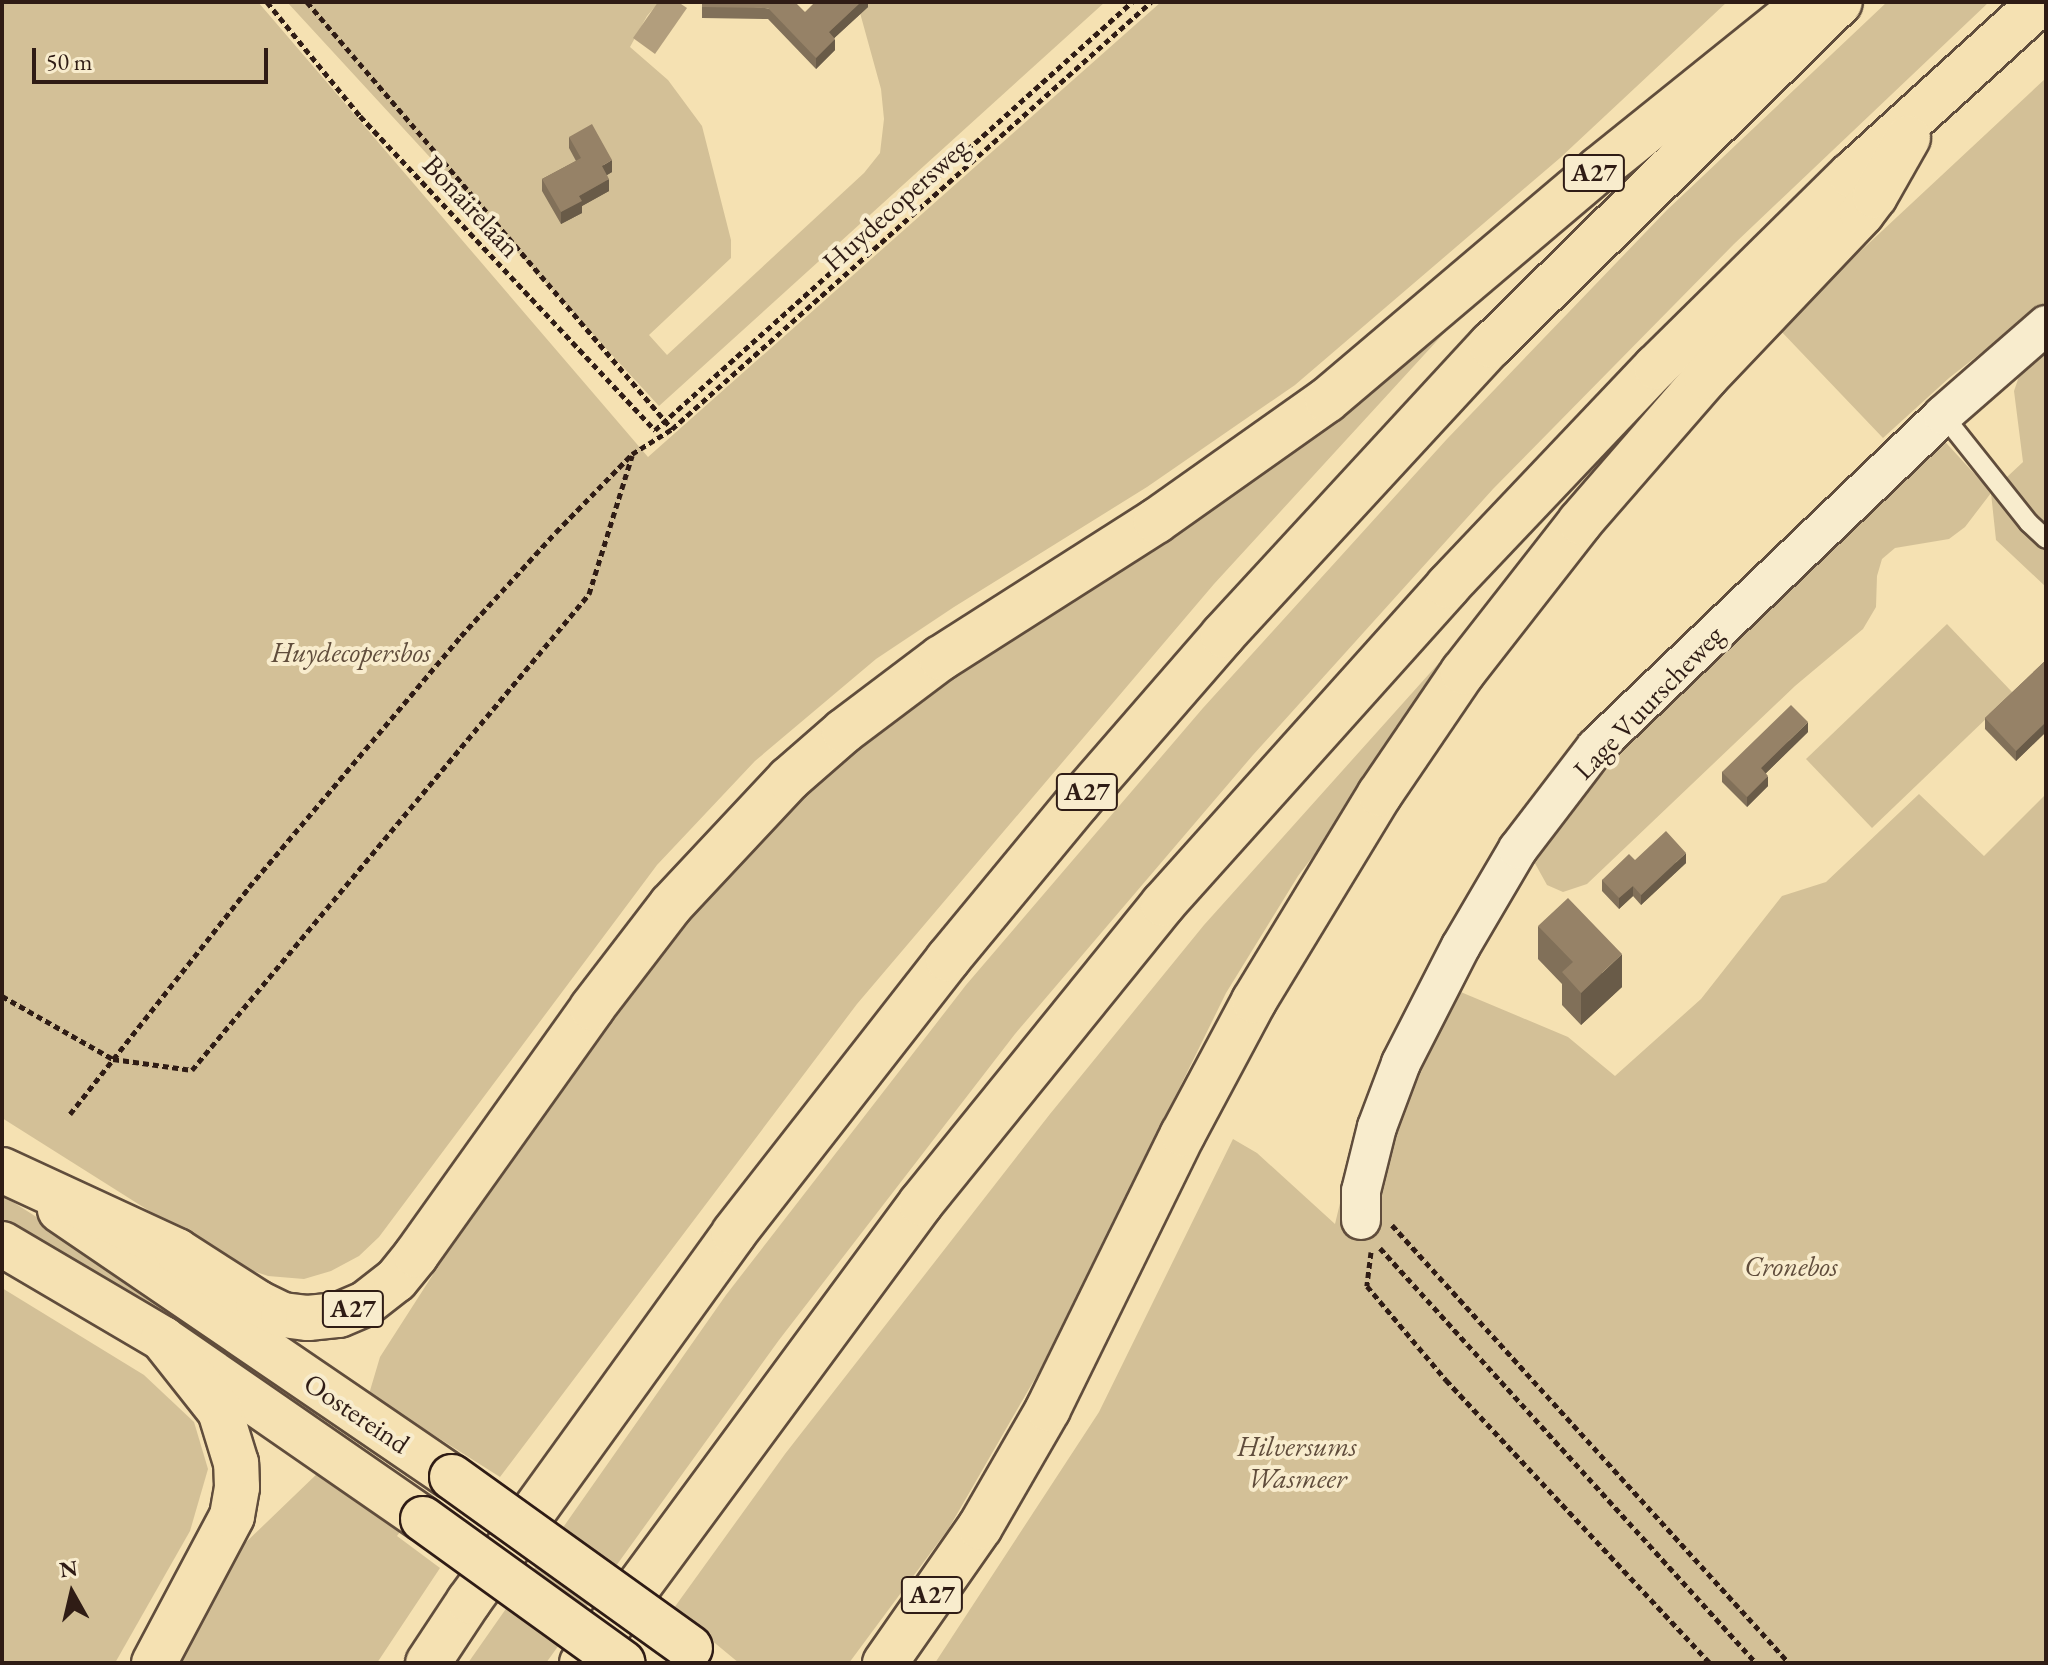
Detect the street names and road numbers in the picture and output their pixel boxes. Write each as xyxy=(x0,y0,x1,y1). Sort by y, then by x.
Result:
street label: Huydecopersweg xyxy=(815,130,975,278)
street label: Bonairelaan xyxy=(416,148,528,264)
road number: A27 xyxy=(1562,151,1626,195)
street label: Lage Vuurscheweg xyxy=(1566,618,1730,786)
road number: A27 xyxy=(1055,770,1119,814)
road number: A27 xyxy=(321,1287,385,1331)
street label: Oostereind xyxy=(298,1366,416,1460)
road number: A27 xyxy=(900,1573,964,1617)

